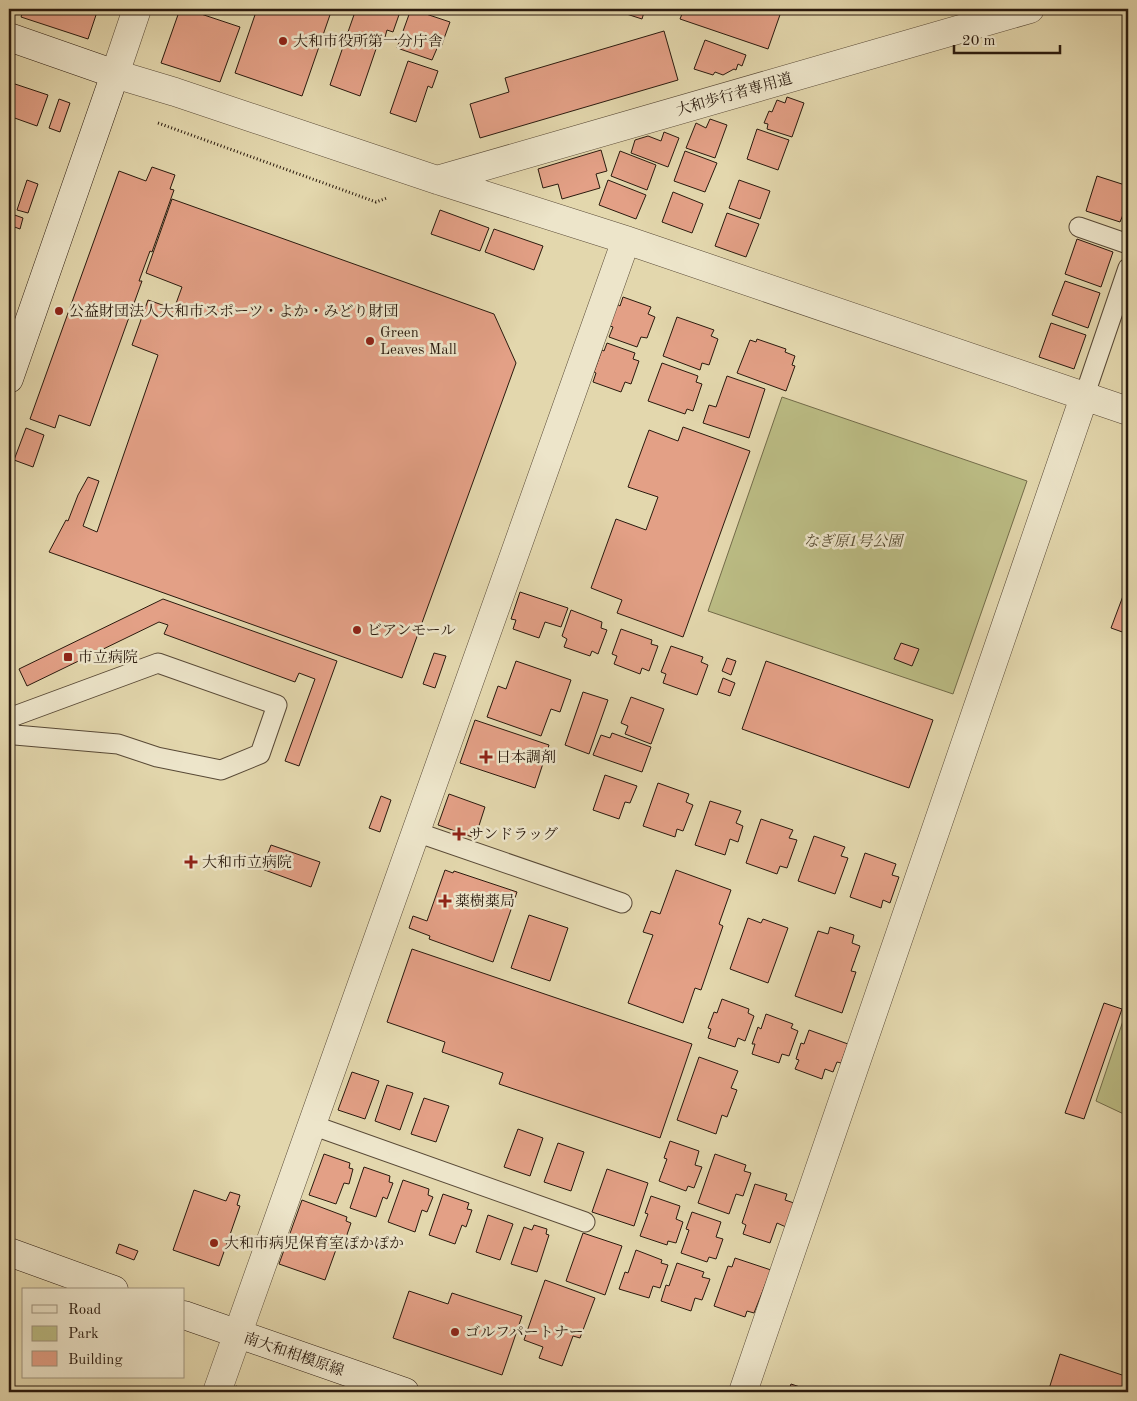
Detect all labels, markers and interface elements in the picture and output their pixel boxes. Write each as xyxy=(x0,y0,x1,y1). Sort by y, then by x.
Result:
scale bar xyxy=(954,22,1061,54)
place label: 大和市役所第一分庁舎 xyxy=(293,33,443,50)
text: 20 m xyxy=(962,34,996,49)
marker: 大和市役所第一分庁舎 xyxy=(277,35,289,47)
street label: 大和歩行者専用道 xyxy=(674,70,794,119)
place label: 公益財団法人大和市スポーツ・よか・みどり財団 xyxy=(69,303,398,320)
marker: 公益財団法人大和市スポーツ・よか・みどり財団 xyxy=(53,305,65,317)
place label: Green Leaves Mall xyxy=(380,326,457,358)
marker: Green Leaves Mall xyxy=(364,335,376,347)
park label: なぎ原1号公園 xyxy=(804,533,905,550)
place label: ビアンモール xyxy=(367,623,456,639)
marker: ビアンモール xyxy=(351,624,363,636)
place label: 市立病院 xyxy=(78,649,138,666)
marker: 市立病院 xyxy=(62,651,74,663)
place label: 日本調剤 xyxy=(496,749,556,766)
marker: 日本調剤 xyxy=(480,751,492,763)
place label: サンドラッグ xyxy=(469,826,558,843)
marker: サンドラッグ xyxy=(453,828,465,840)
place label: 大和市立病院 xyxy=(202,854,292,871)
marker: 大和市立病院 xyxy=(184,855,198,869)
place label: 薬樹薬局 xyxy=(455,893,515,910)
marker: 薬樹薬局 xyxy=(439,895,451,907)
place label: 大和市病児保育室ぽかぽか xyxy=(224,1235,404,1252)
marker: 大和市病児保育室ぽかぽか xyxy=(208,1237,220,1249)
legend xyxy=(22,1288,185,1378)
text: Road xyxy=(68,1303,102,1318)
place label: ゴルフパートナー xyxy=(465,1325,584,1341)
marker: ゴルフパートナー xyxy=(449,1326,461,1338)
text: Park xyxy=(68,1327,99,1342)
street label: 南大和相模原線 xyxy=(241,1329,346,1380)
text: Building xyxy=(68,1353,123,1368)

